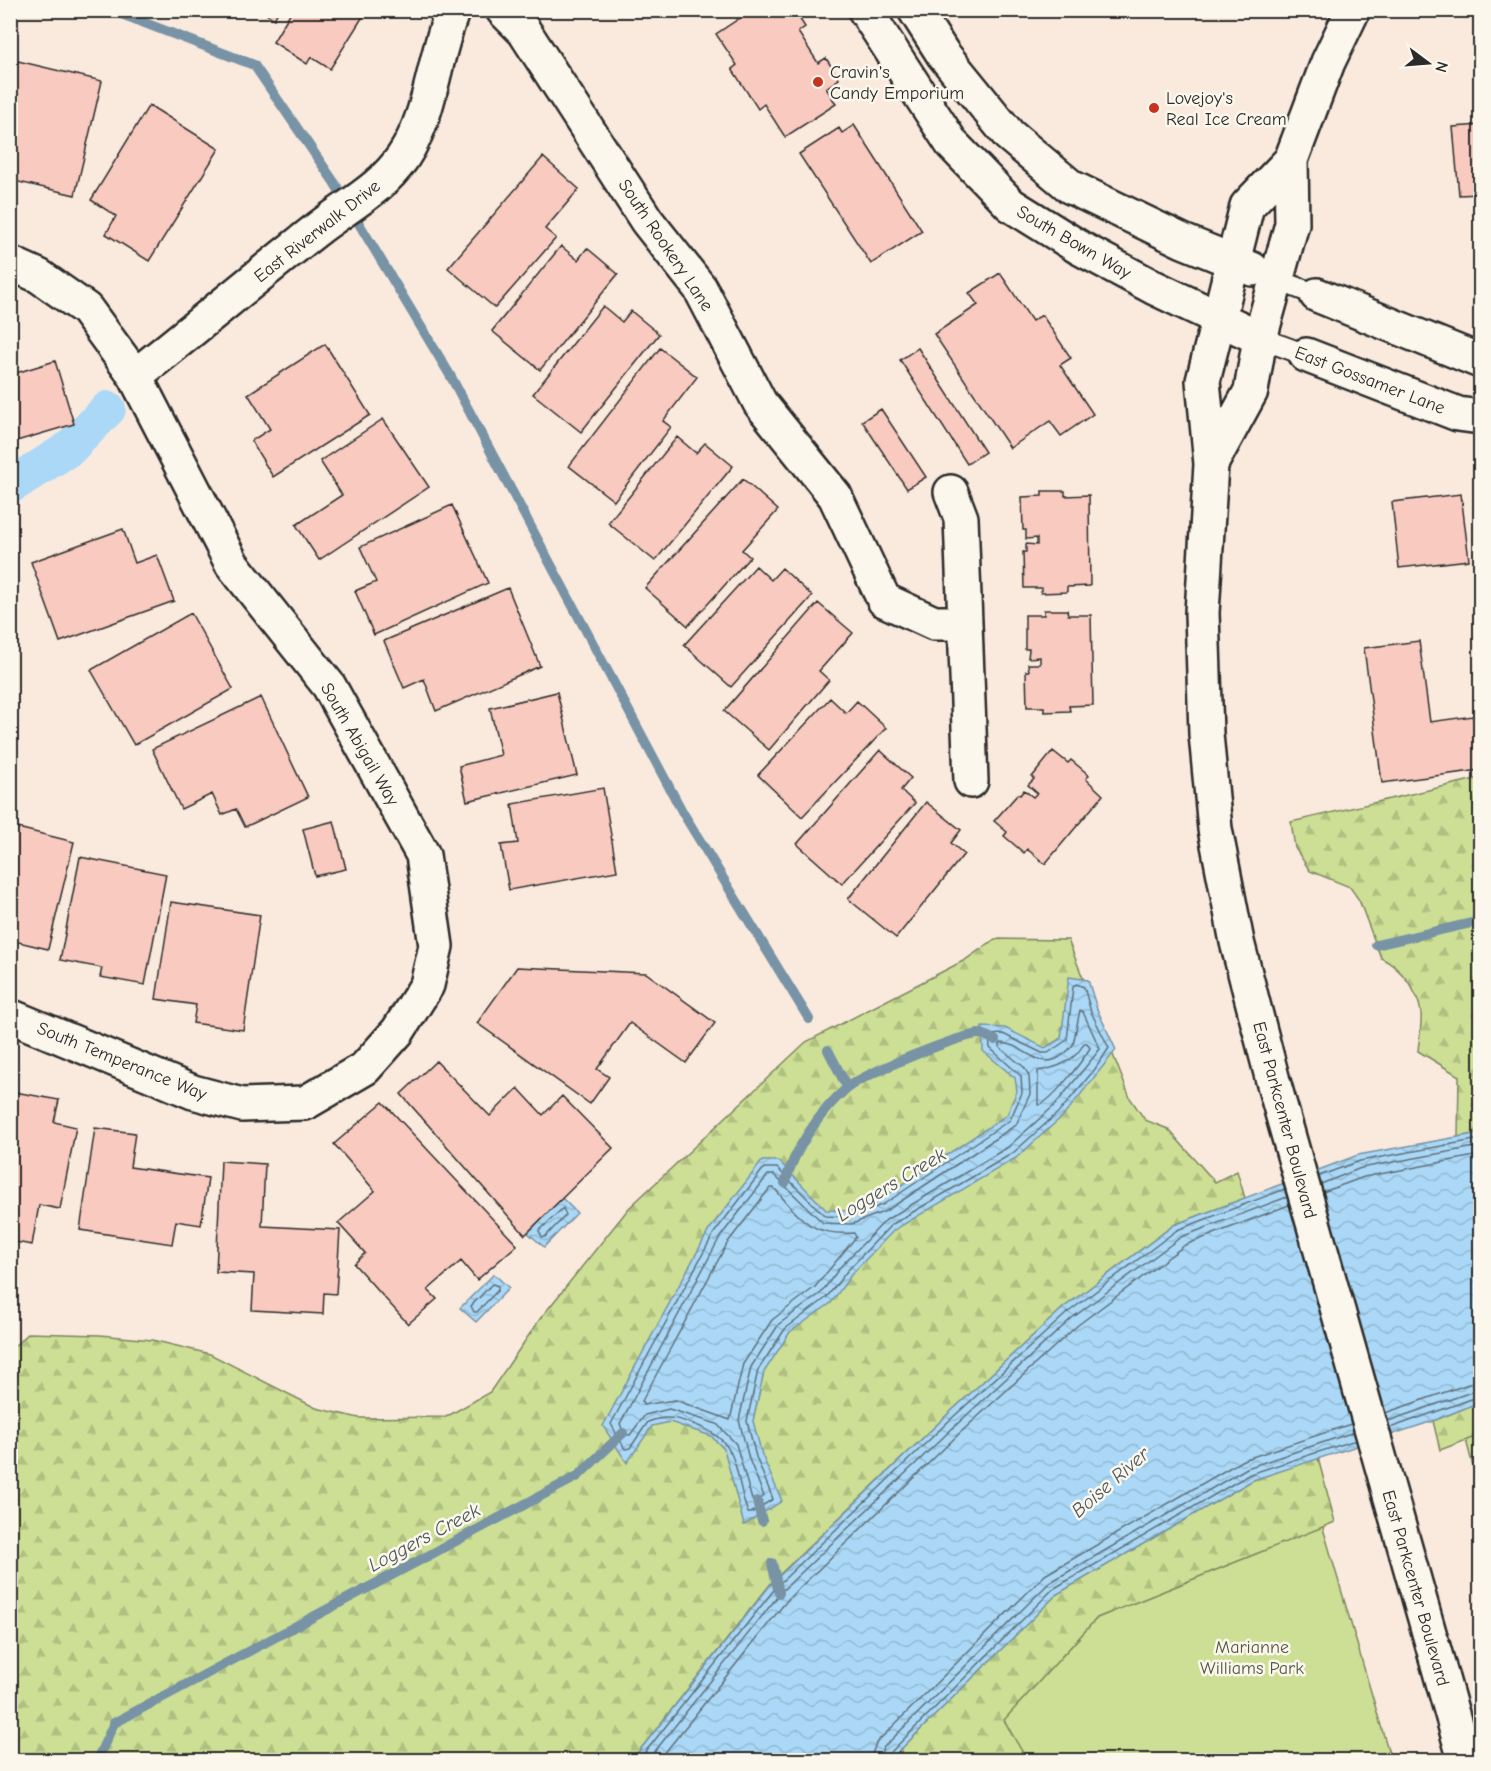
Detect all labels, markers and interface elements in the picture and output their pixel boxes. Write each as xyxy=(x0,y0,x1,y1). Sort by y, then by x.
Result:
north arrow xyxy=(1398,33,1458,93)
text: N xyxy=(1431,59,1452,74)
place label: Cravin's Candy Emporium xyxy=(830,62,964,104)
marker: Cravin's Candy Emporium xyxy=(811,75,825,89)
place label: Lovejoy's Real Ice Cream xyxy=(1166,88,1287,130)
marker: Lovejoy's Real Ice Cream xyxy=(1147,101,1161,115)
street label: South Rookery Lane xyxy=(614,175,717,315)
street label: East Riverwalk Drive xyxy=(250,176,384,287)
street label: South Bown Way xyxy=(1013,201,1135,284)
street label: East Gossamer Lane xyxy=(1292,342,1448,419)
street label: South Abigail Way xyxy=(316,679,404,810)
street label: South Temperance Way xyxy=(34,1018,211,1106)
street label: East Parkcenter Boulevard xyxy=(1248,1019,1321,1221)
water label: Loggers Creek xyxy=(832,1143,950,1226)
water label: Boise River xyxy=(1067,1442,1155,1522)
street label: East Parkcenter Boulevard xyxy=(1377,1488,1454,1688)
water label: Loggers Creek xyxy=(364,1498,485,1577)
park label: Marianne Williams Park xyxy=(1200,1637,1304,1679)

